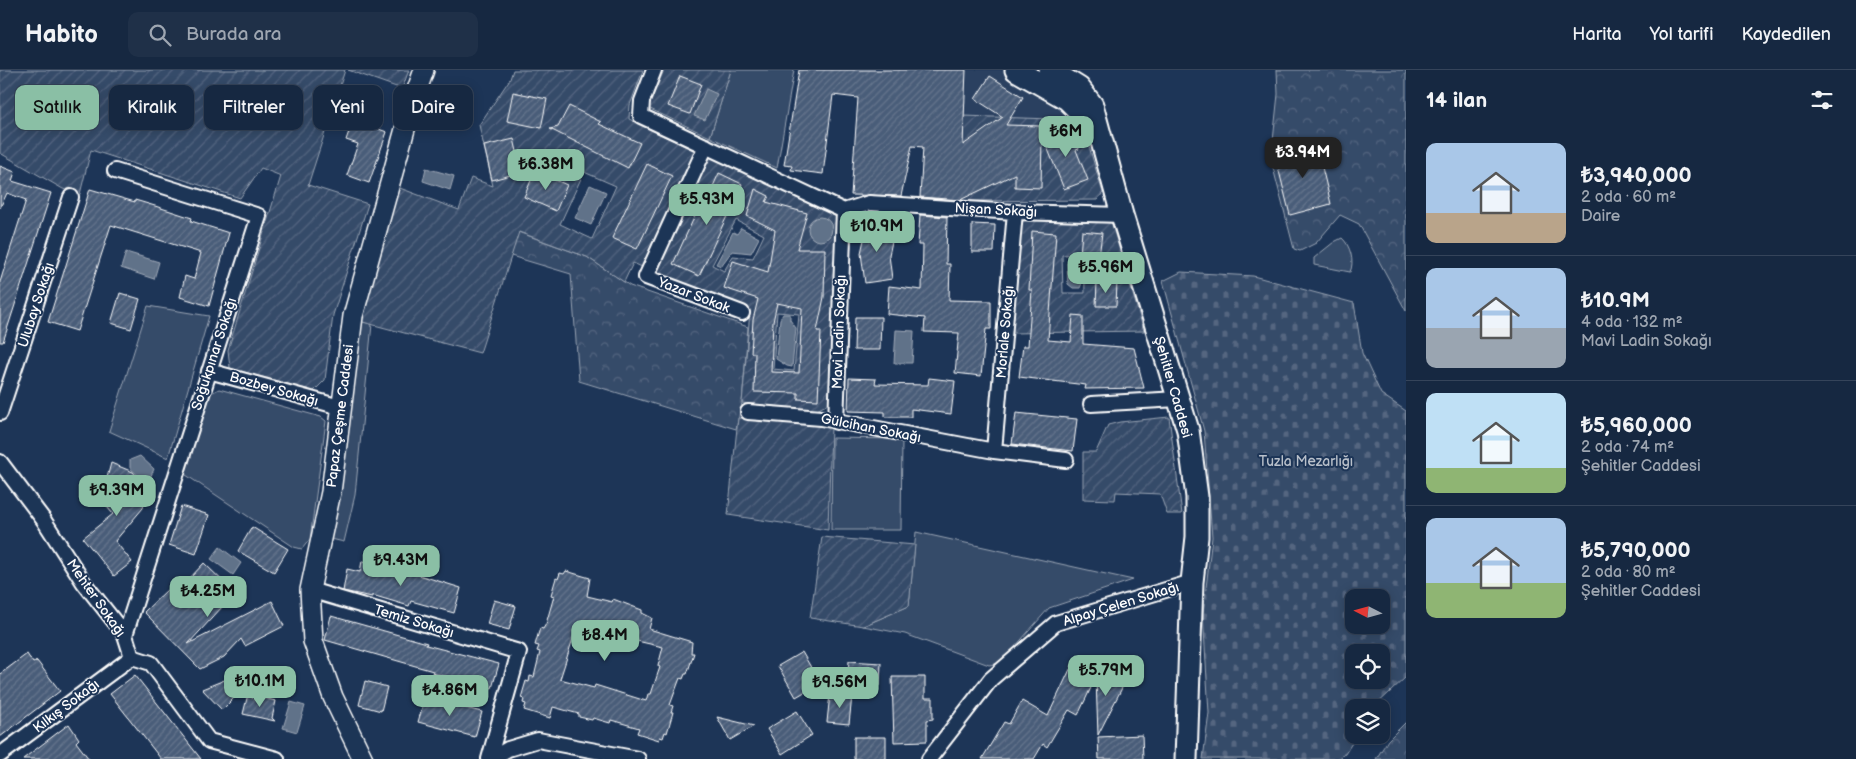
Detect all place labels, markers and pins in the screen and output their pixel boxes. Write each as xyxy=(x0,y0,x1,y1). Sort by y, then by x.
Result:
pin: ₺6M xyxy=(1042,116,1090,158)
pin: ₺3.94M xyxy=(1262,136,1344,179)
pin: ₺6.38M xyxy=(505,148,587,191)
pin: ₺5.93M xyxy=(666,184,748,226)
pin: ₺10.9M xyxy=(836,210,918,253)
pin: ₺5.96M xyxy=(1065,252,1147,294)
pin: ₺9.39M xyxy=(76,474,158,517)
pin: ₺9.43M xyxy=(360,544,442,587)
pin: ₺4.25M xyxy=(167,576,249,618)
pin: ₺8.4M xyxy=(570,620,640,662)
pin: ₺5.79M xyxy=(1065,654,1147,697)
pin: ₺10.1M xyxy=(219,666,301,708)
pin: ₺9.56M xyxy=(799,666,881,709)
pin: ₺4.86M xyxy=(409,674,491,717)

